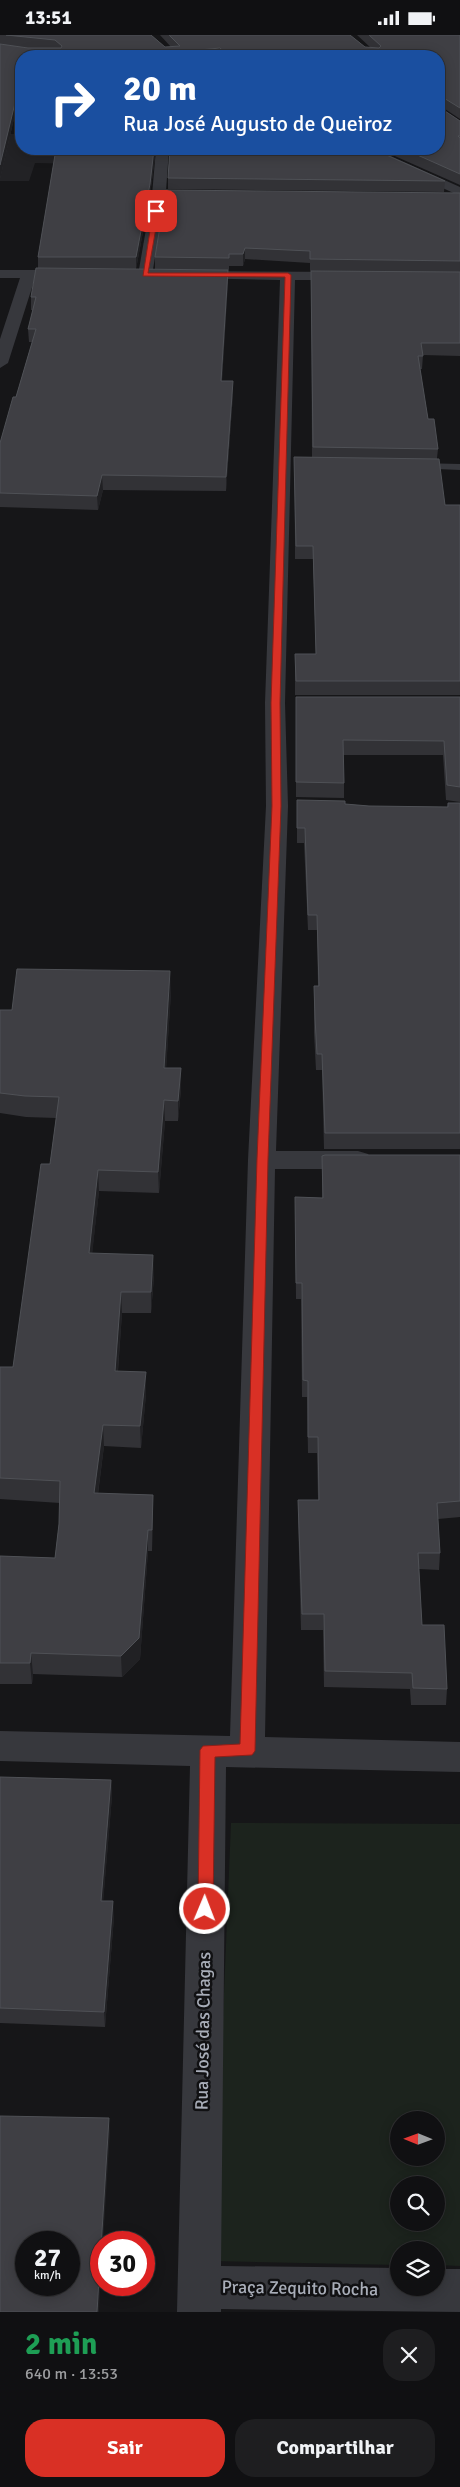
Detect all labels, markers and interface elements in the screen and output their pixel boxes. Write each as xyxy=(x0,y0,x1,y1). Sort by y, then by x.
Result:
text: 13:51 xyxy=(25,6,72,30)
text: 20 m xyxy=(123,67,197,110)
icon: right xyxy=(40,70,105,135)
text: Rua José Augusto de Queiroz xyxy=(123,110,392,137)
pin xyxy=(135,190,177,232)
icon: arrive xyxy=(142,197,170,225)
position arrow xyxy=(178,1882,230,1934)
street label: Rua José das Chagas xyxy=(191,1952,215,2110)
north arrow xyxy=(390,2111,445,2166)
map controls xyxy=(390,2111,445,2296)
button: search xyxy=(390,2176,445,2231)
speed limit sign: 30 xyxy=(90,2231,155,2296)
button: layers xyxy=(390,2241,445,2296)
text: 27 xyxy=(34,2242,61,2273)
text: km/h xyxy=(34,2268,61,2283)
street label: Praça Zequito Rocha xyxy=(222,2276,378,2300)
text: 2 min xyxy=(25,2326,97,2363)
button: close xyxy=(383,2329,435,2381)
text: 640 m · 13:53 xyxy=(25,2364,118,2384)
button: Sair xyxy=(25,2419,225,2477)
button: Compartilhar xyxy=(235,2419,435,2477)

